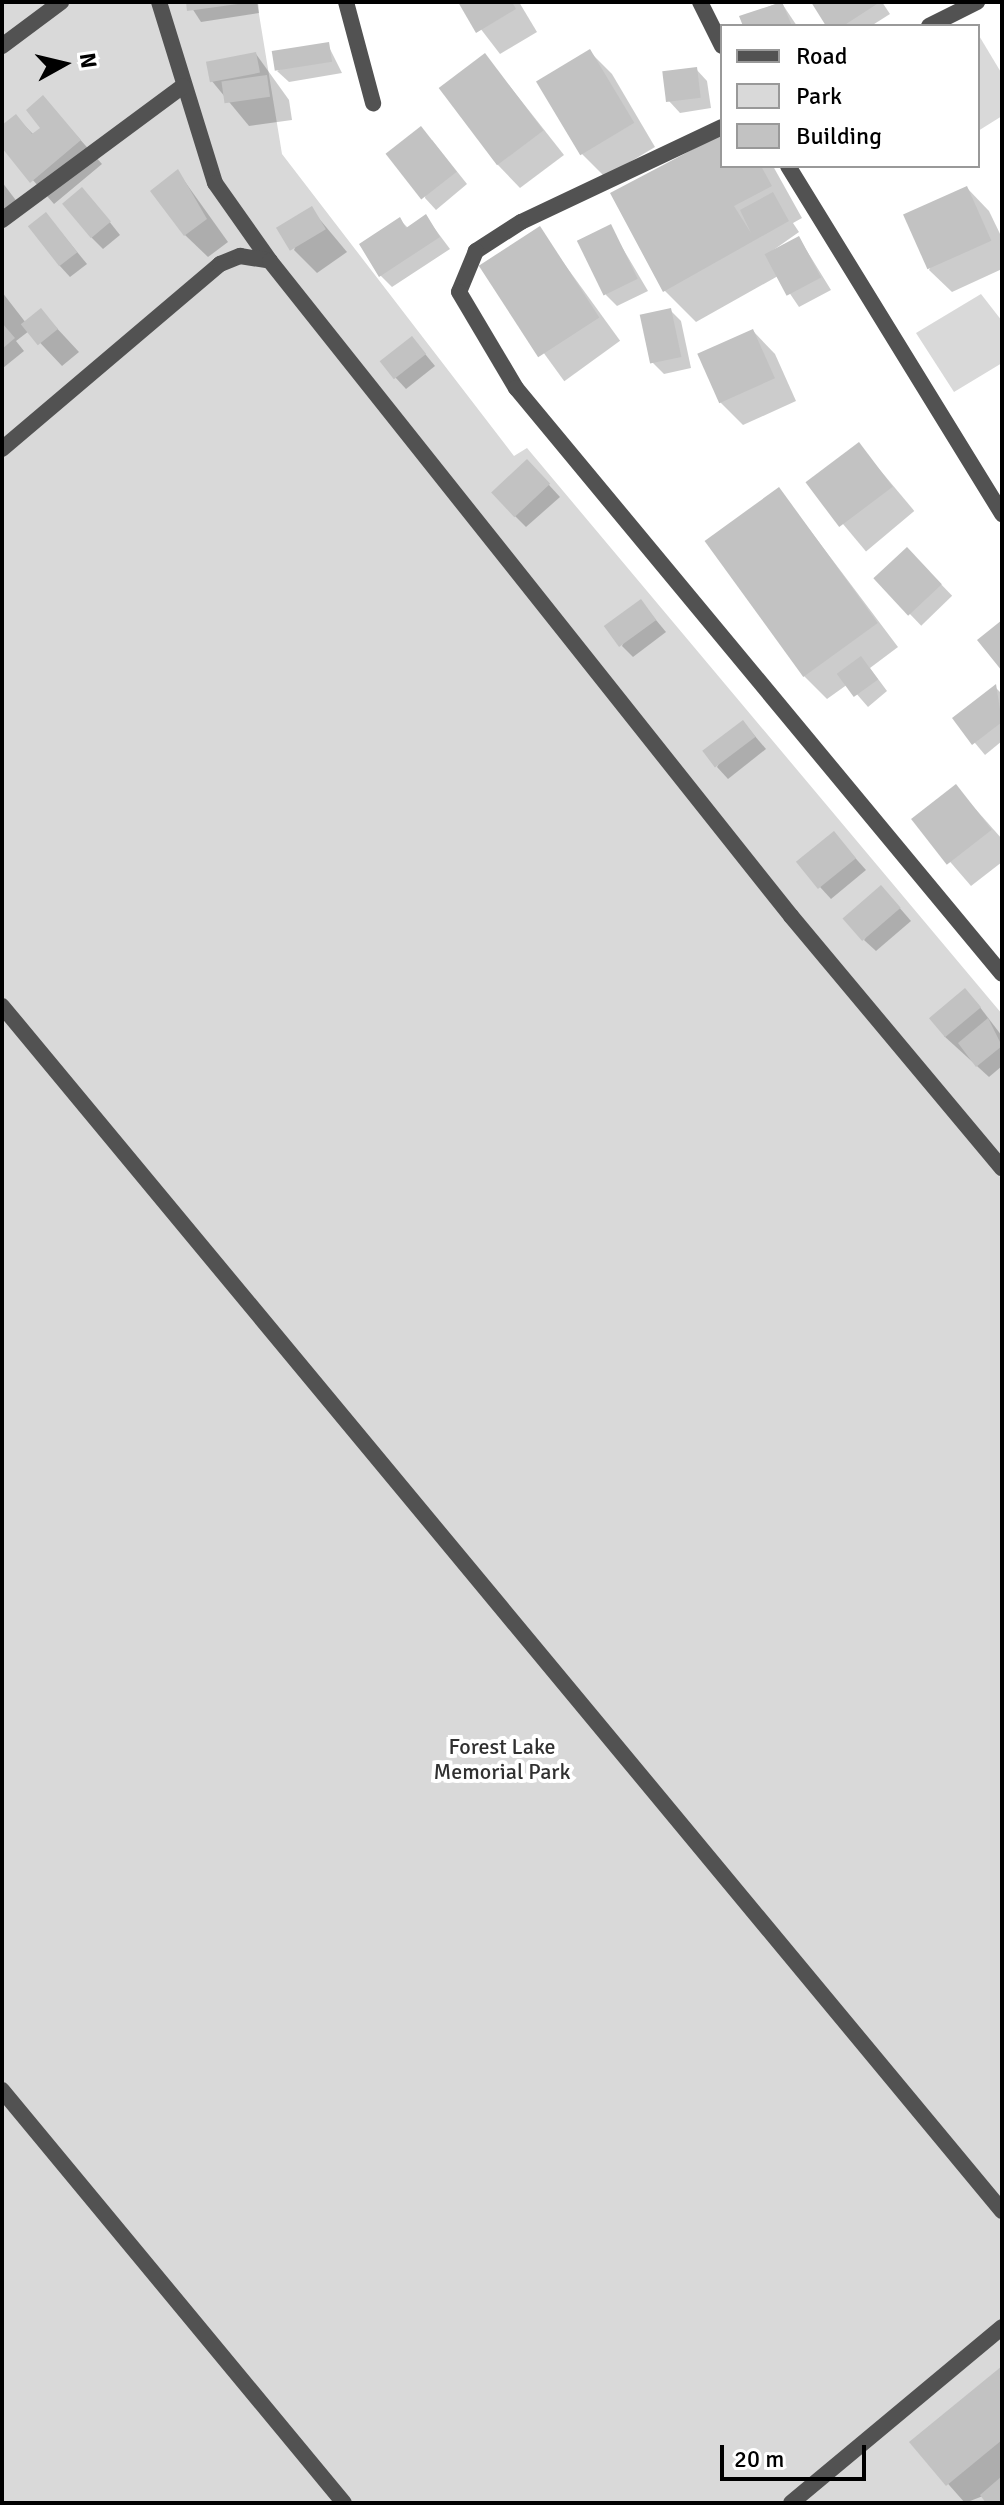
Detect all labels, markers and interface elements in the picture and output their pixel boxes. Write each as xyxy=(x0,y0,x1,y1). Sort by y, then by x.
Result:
north arrow xyxy=(24,24,104,104)
legend xyxy=(720,24,980,168)
text: Road xyxy=(796,41,847,71)
text: N xyxy=(74,51,103,70)
text: Park xyxy=(796,81,842,111)
text: Building xyxy=(796,121,882,151)
park label: Forest Lake Memorial Park xyxy=(434,1733,570,1784)
scale bar xyxy=(724,2429,870,2479)
text: 20 m xyxy=(734,2444,784,2474)

